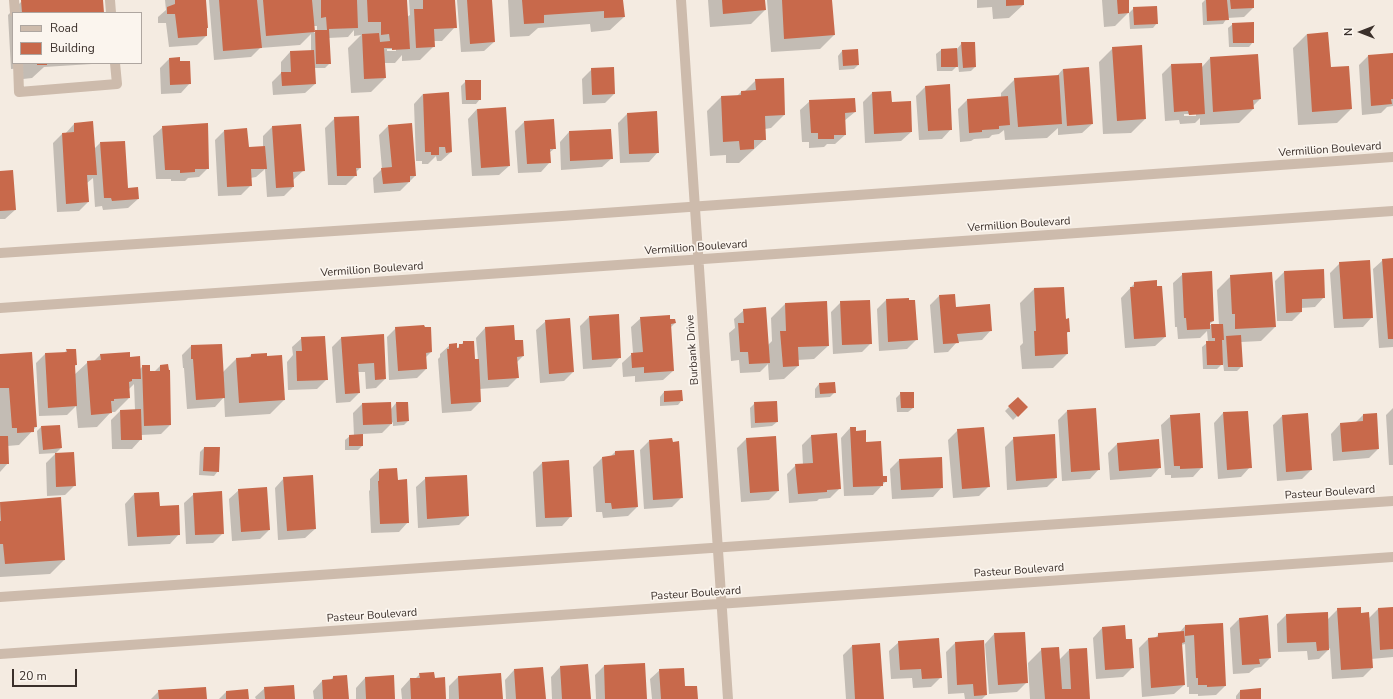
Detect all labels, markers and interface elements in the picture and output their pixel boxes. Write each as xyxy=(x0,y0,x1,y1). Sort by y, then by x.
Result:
legend xyxy=(12,12,142,64)
north arrow xyxy=(1341,12,1381,52)
text: Road xyxy=(50,20,78,36)
text: N xyxy=(1341,28,1356,36)
text: Building xyxy=(50,40,95,56)
street label: Vermillion Boulevard xyxy=(1278,140,1382,160)
street label: Vermillion Boulevard xyxy=(967,215,1071,235)
street label: Vermillion Boulevard xyxy=(644,238,748,258)
street label: Vermillion Boulevard xyxy=(320,260,424,280)
street label: Burbank Drive xyxy=(684,314,702,386)
street label: Pasteur Boulevard xyxy=(1284,483,1376,503)
street label: Pasteur Boulevard xyxy=(973,561,1065,581)
street label: Pasteur Boulevard xyxy=(650,584,742,604)
street label: Pasteur Boulevard xyxy=(326,606,418,626)
scale bar xyxy=(14,661,79,687)
text: 20 m xyxy=(19,668,47,684)

